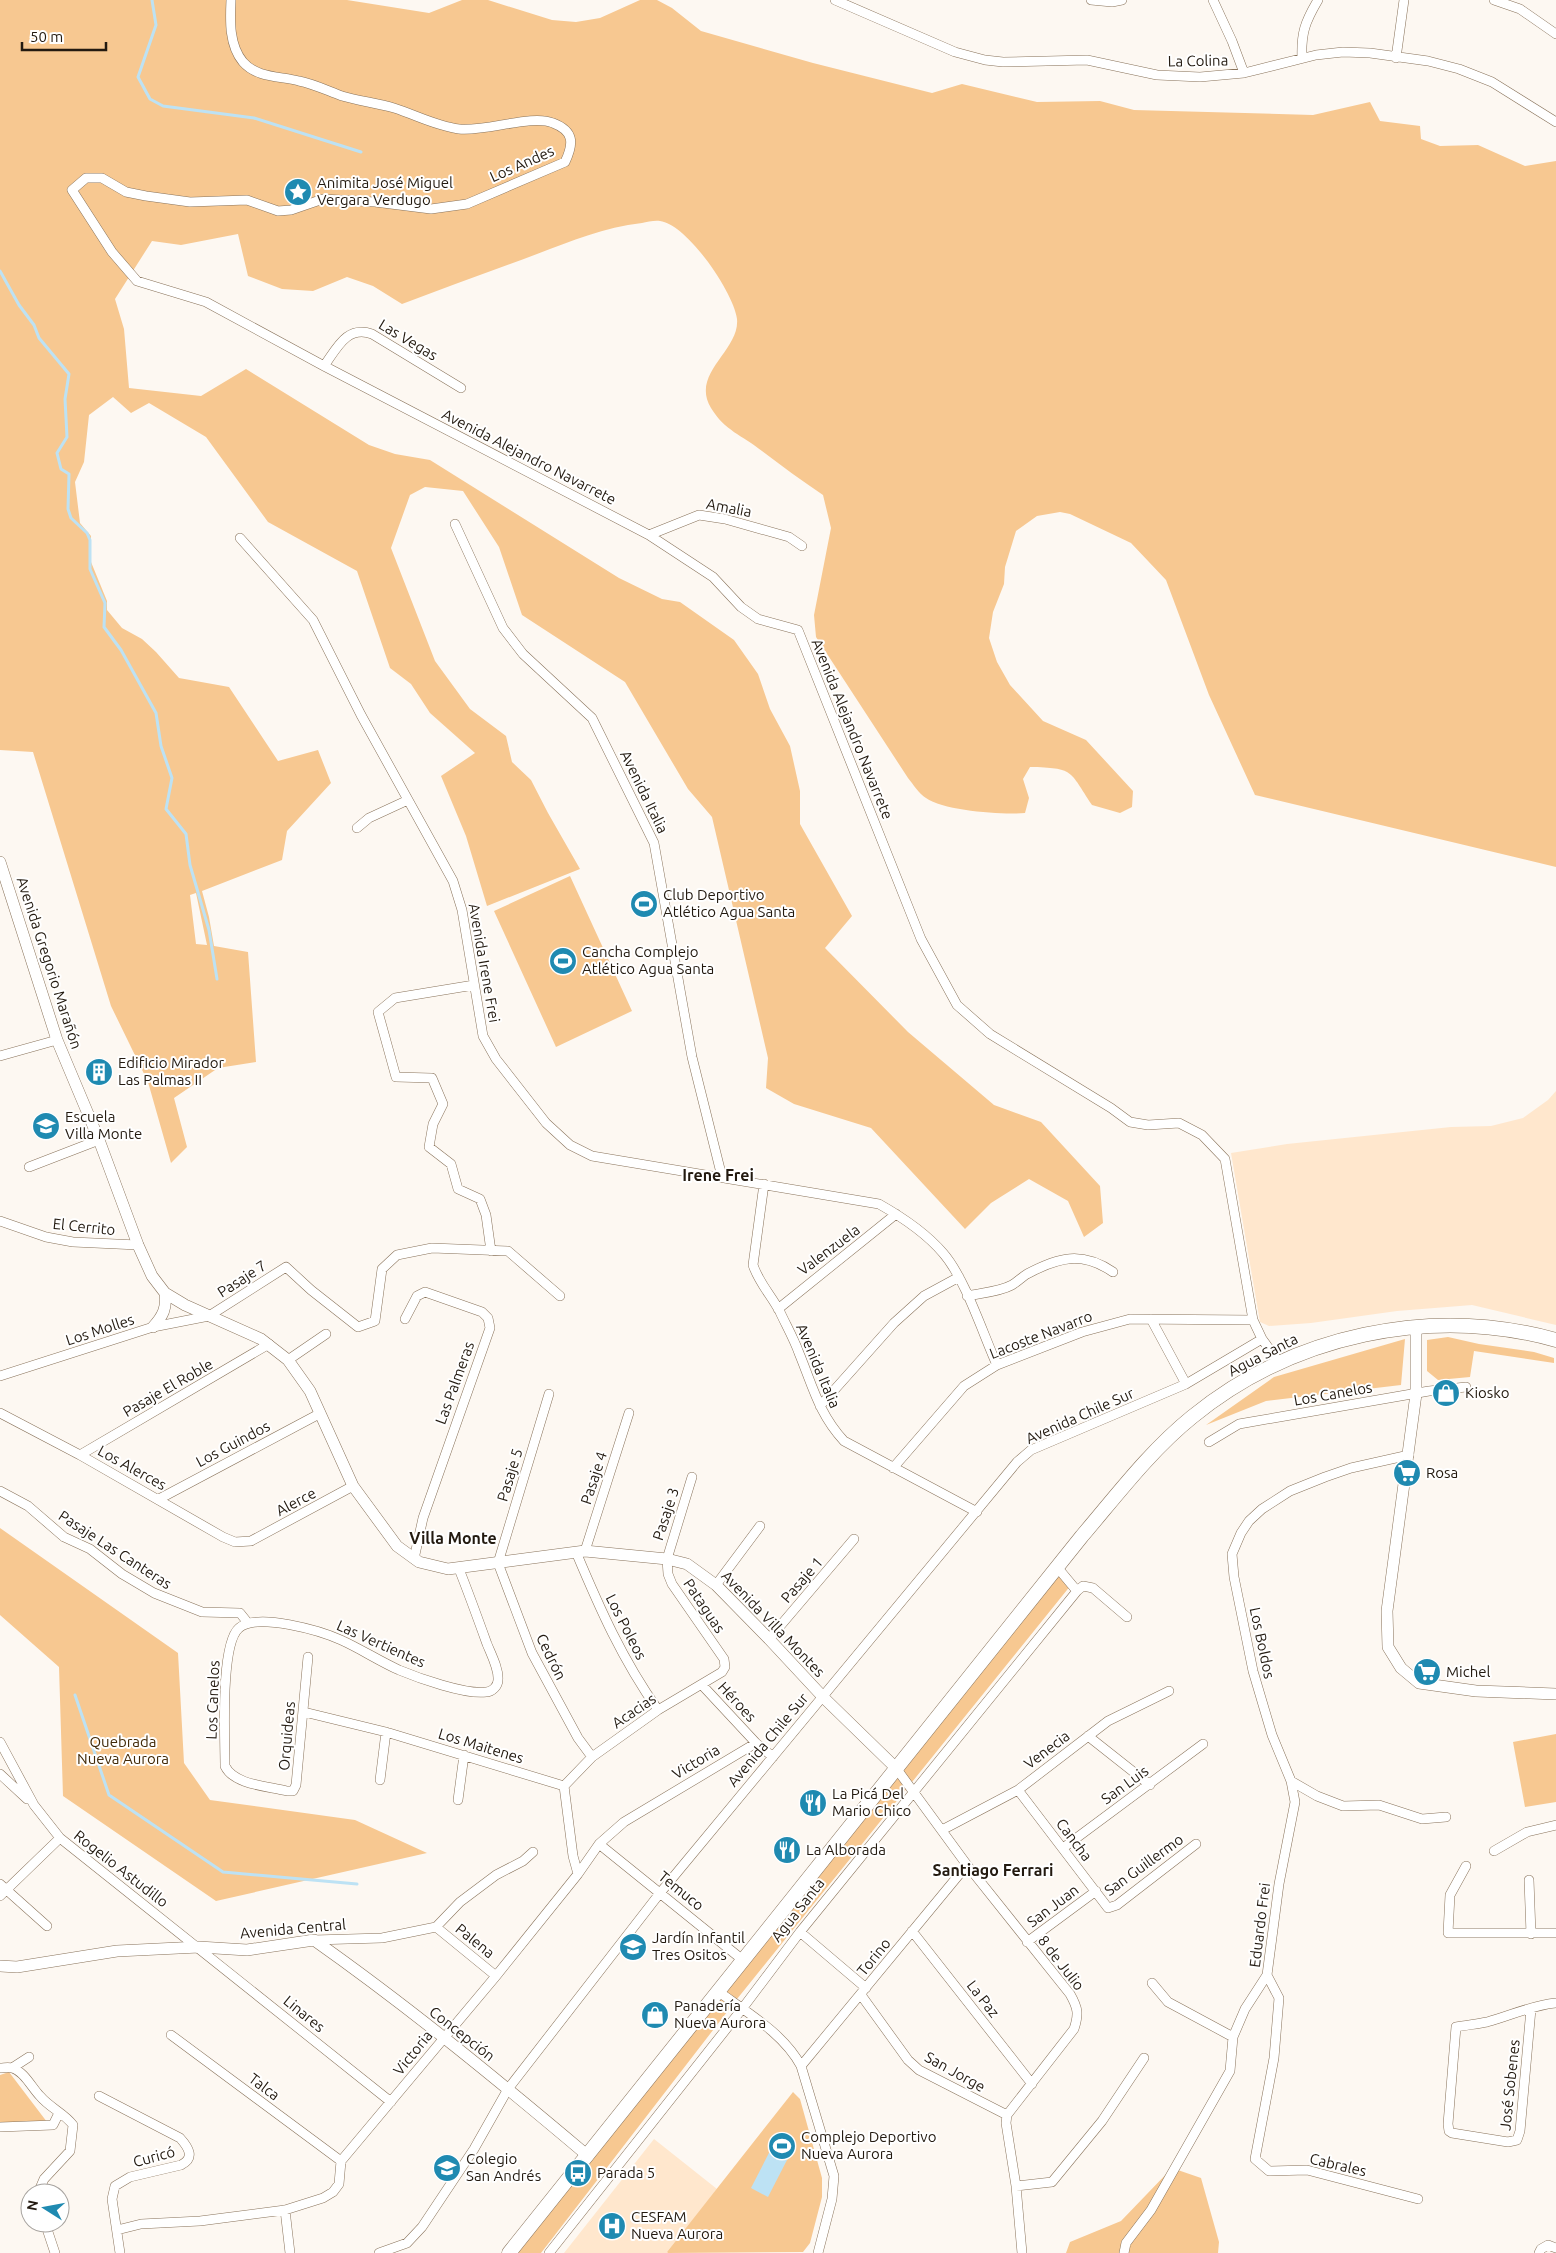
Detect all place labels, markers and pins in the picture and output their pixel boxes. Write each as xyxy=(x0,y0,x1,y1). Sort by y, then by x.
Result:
place label: Animita José Miguel Vergara Verdugo xyxy=(317,174,453,208)
place icon: Animita José Miguel Vergara Verdugo xyxy=(283,177,313,207)
place label: Club Deportivo Atlético Agua Santa xyxy=(663,886,795,920)
sports icon: Club Deportivo Atlético Agua Santa xyxy=(629,889,659,919)
place label: Cancha Complejo Atlético Agua Santa xyxy=(582,943,714,977)
sports icon: Cancha Complejo Atlético Agua Santa xyxy=(548,946,578,976)
place label: Edificio Mirador Las Palmas II xyxy=(118,1054,225,1088)
building icon: Edificio Mirador Las Palmas II xyxy=(84,1057,114,1087)
place label: Escuela Villa Monte xyxy=(65,1108,142,1142)
school or university icon: Escuela Villa Monte xyxy=(31,1111,61,1141)
shop icon: Kiosko xyxy=(1431,1378,1461,1408)
place label: Kiosko xyxy=(1465,1384,1509,1401)
supermarket icon: Rosa xyxy=(1392,1458,1422,1488)
place label: Rosa xyxy=(1426,1464,1458,1481)
supermarket icon: Michel xyxy=(1412,1657,1442,1687)
place label: Michel xyxy=(1446,1663,1491,1680)
place label: La Picá Del Mario Chico xyxy=(832,1785,911,1819)
restaurant icon: La Picá Del Mario Chico xyxy=(798,1788,828,1818)
restaurant icon: La Alborada xyxy=(772,1835,802,1865)
place label: La Alborada xyxy=(806,1841,886,1858)
place label: Jardín Infantil Tres Ositos xyxy=(652,1929,745,1963)
school or university icon: Jardín Infantil Tres Ositos xyxy=(618,1932,648,1962)
place label: Panadería Nueva Aurora xyxy=(674,1997,766,2031)
shop icon: Panadería Nueva Aurora xyxy=(640,2000,670,2030)
place label: Complejo Deportivo Nueva Aurora xyxy=(801,2128,936,2162)
sports icon: Complejo Deportivo Nueva Aurora xyxy=(767,2131,797,2161)
place label: Colegio San Andrés xyxy=(466,2150,541,2184)
school or university icon: Colegio San Andrés xyxy=(432,2153,462,2183)
bus stop icon: Parada 5 xyxy=(563,2158,593,2188)
place label: Parada 5 xyxy=(597,2164,655,2181)
place label: CESFAM Nueva Aurora xyxy=(631,2208,723,2242)
hospital icon: CESFAM Nueva Aurora xyxy=(597,2211,627,2241)

